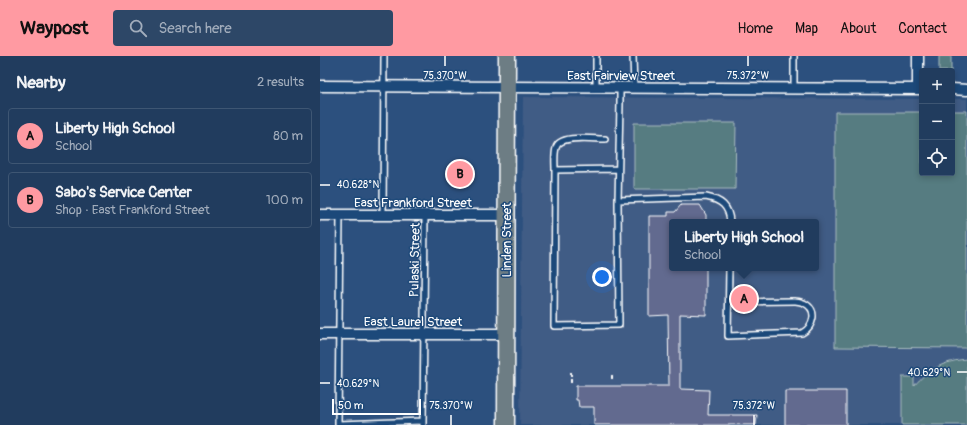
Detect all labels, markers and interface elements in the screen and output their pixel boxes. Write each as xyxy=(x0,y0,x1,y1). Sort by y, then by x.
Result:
search box xyxy=(113,10,393,46)
text: Waypost xyxy=(20,16,89,40)
icon: search xyxy=(127,17,149,39)
text: Search here xyxy=(159,19,232,38)
text: Home xyxy=(738,20,773,37)
text: Map xyxy=(795,20,818,37)
text: About xyxy=(840,20,876,37)
text: Contact xyxy=(898,20,947,37)
street label: East Fairview Street xyxy=(567,68,676,84)
map controls xyxy=(919,68,955,176)
button: + xyxy=(919,68,955,104)
text: 75.370°W xyxy=(423,70,467,82)
text: 75.372°W xyxy=(727,70,770,82)
text: Nearby xyxy=(16,72,65,93)
text: 2 results xyxy=(257,74,304,90)
button: − xyxy=(919,104,955,140)
text: Liberty High School xyxy=(55,119,175,138)
text: A xyxy=(26,128,34,144)
text: 80 m xyxy=(273,128,303,144)
text: School xyxy=(55,138,92,154)
button: locate xyxy=(919,140,955,176)
pin: B xyxy=(447,159,473,189)
text: 40.628°N xyxy=(337,179,379,191)
text: Sabo's Service Center xyxy=(55,183,192,202)
text: B xyxy=(26,192,34,208)
text: 100 m xyxy=(266,192,303,208)
street label: East Frankford Street xyxy=(354,195,473,211)
text: Shop · East Frankford Street xyxy=(55,202,210,218)
street label: Linden Street xyxy=(499,202,515,277)
popup xyxy=(669,219,819,271)
street label: Pulaski Street xyxy=(406,222,424,297)
text: Liberty High School xyxy=(684,228,804,247)
text: School xyxy=(684,247,721,263)
your location xyxy=(592,267,612,287)
pin: A xyxy=(731,284,757,314)
street label: East Laurel Street xyxy=(364,314,463,330)
text: 40.629°N xyxy=(908,367,950,379)
text: 40.629°N xyxy=(337,378,379,390)
scale bar xyxy=(332,397,421,416)
text: 50 m xyxy=(338,399,364,412)
text: 75.370°W xyxy=(429,400,473,412)
text: 75.372°W xyxy=(733,400,776,412)

